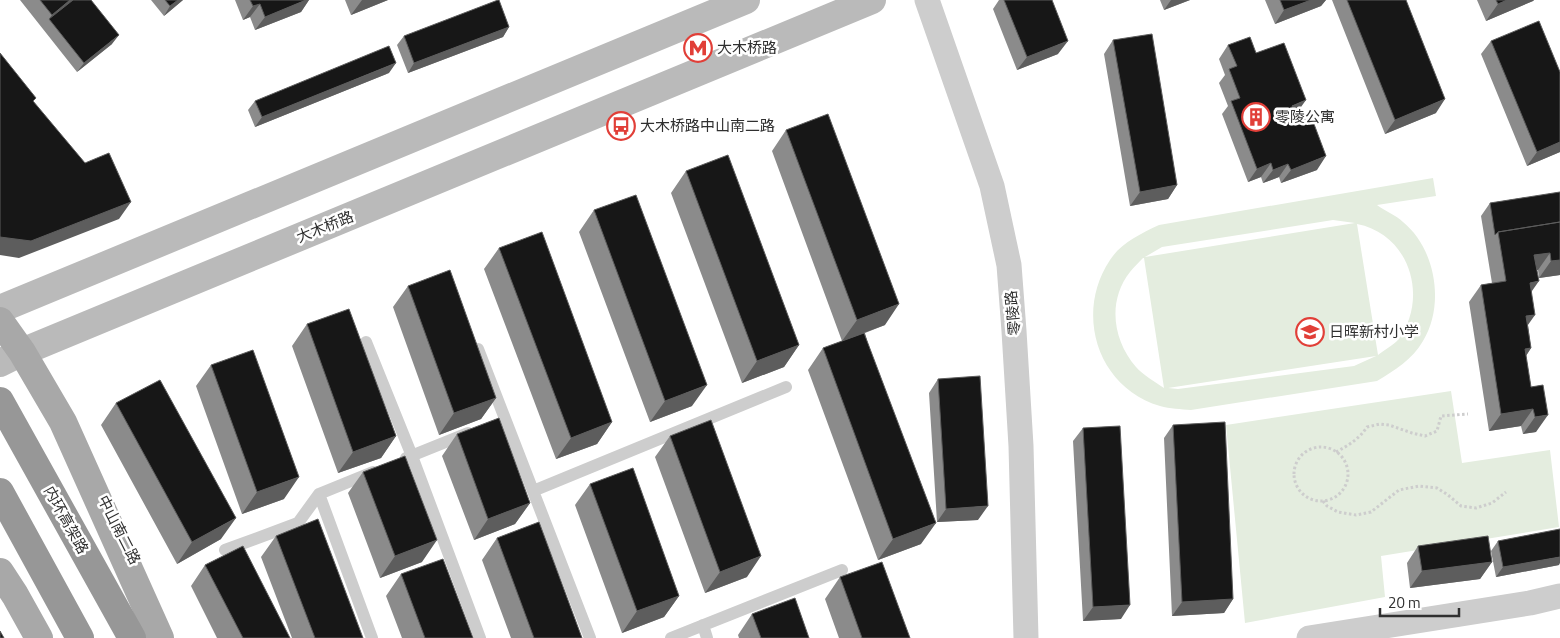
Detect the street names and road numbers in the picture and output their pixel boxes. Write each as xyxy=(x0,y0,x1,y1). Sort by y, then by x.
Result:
street label: 大木桥路 xyxy=(293,205,357,248)
street label: 零陵路 xyxy=(999,290,1026,336)
street label: 内环高架路 xyxy=(38,481,95,558)
street label: 中山南二路 xyxy=(92,491,147,568)

